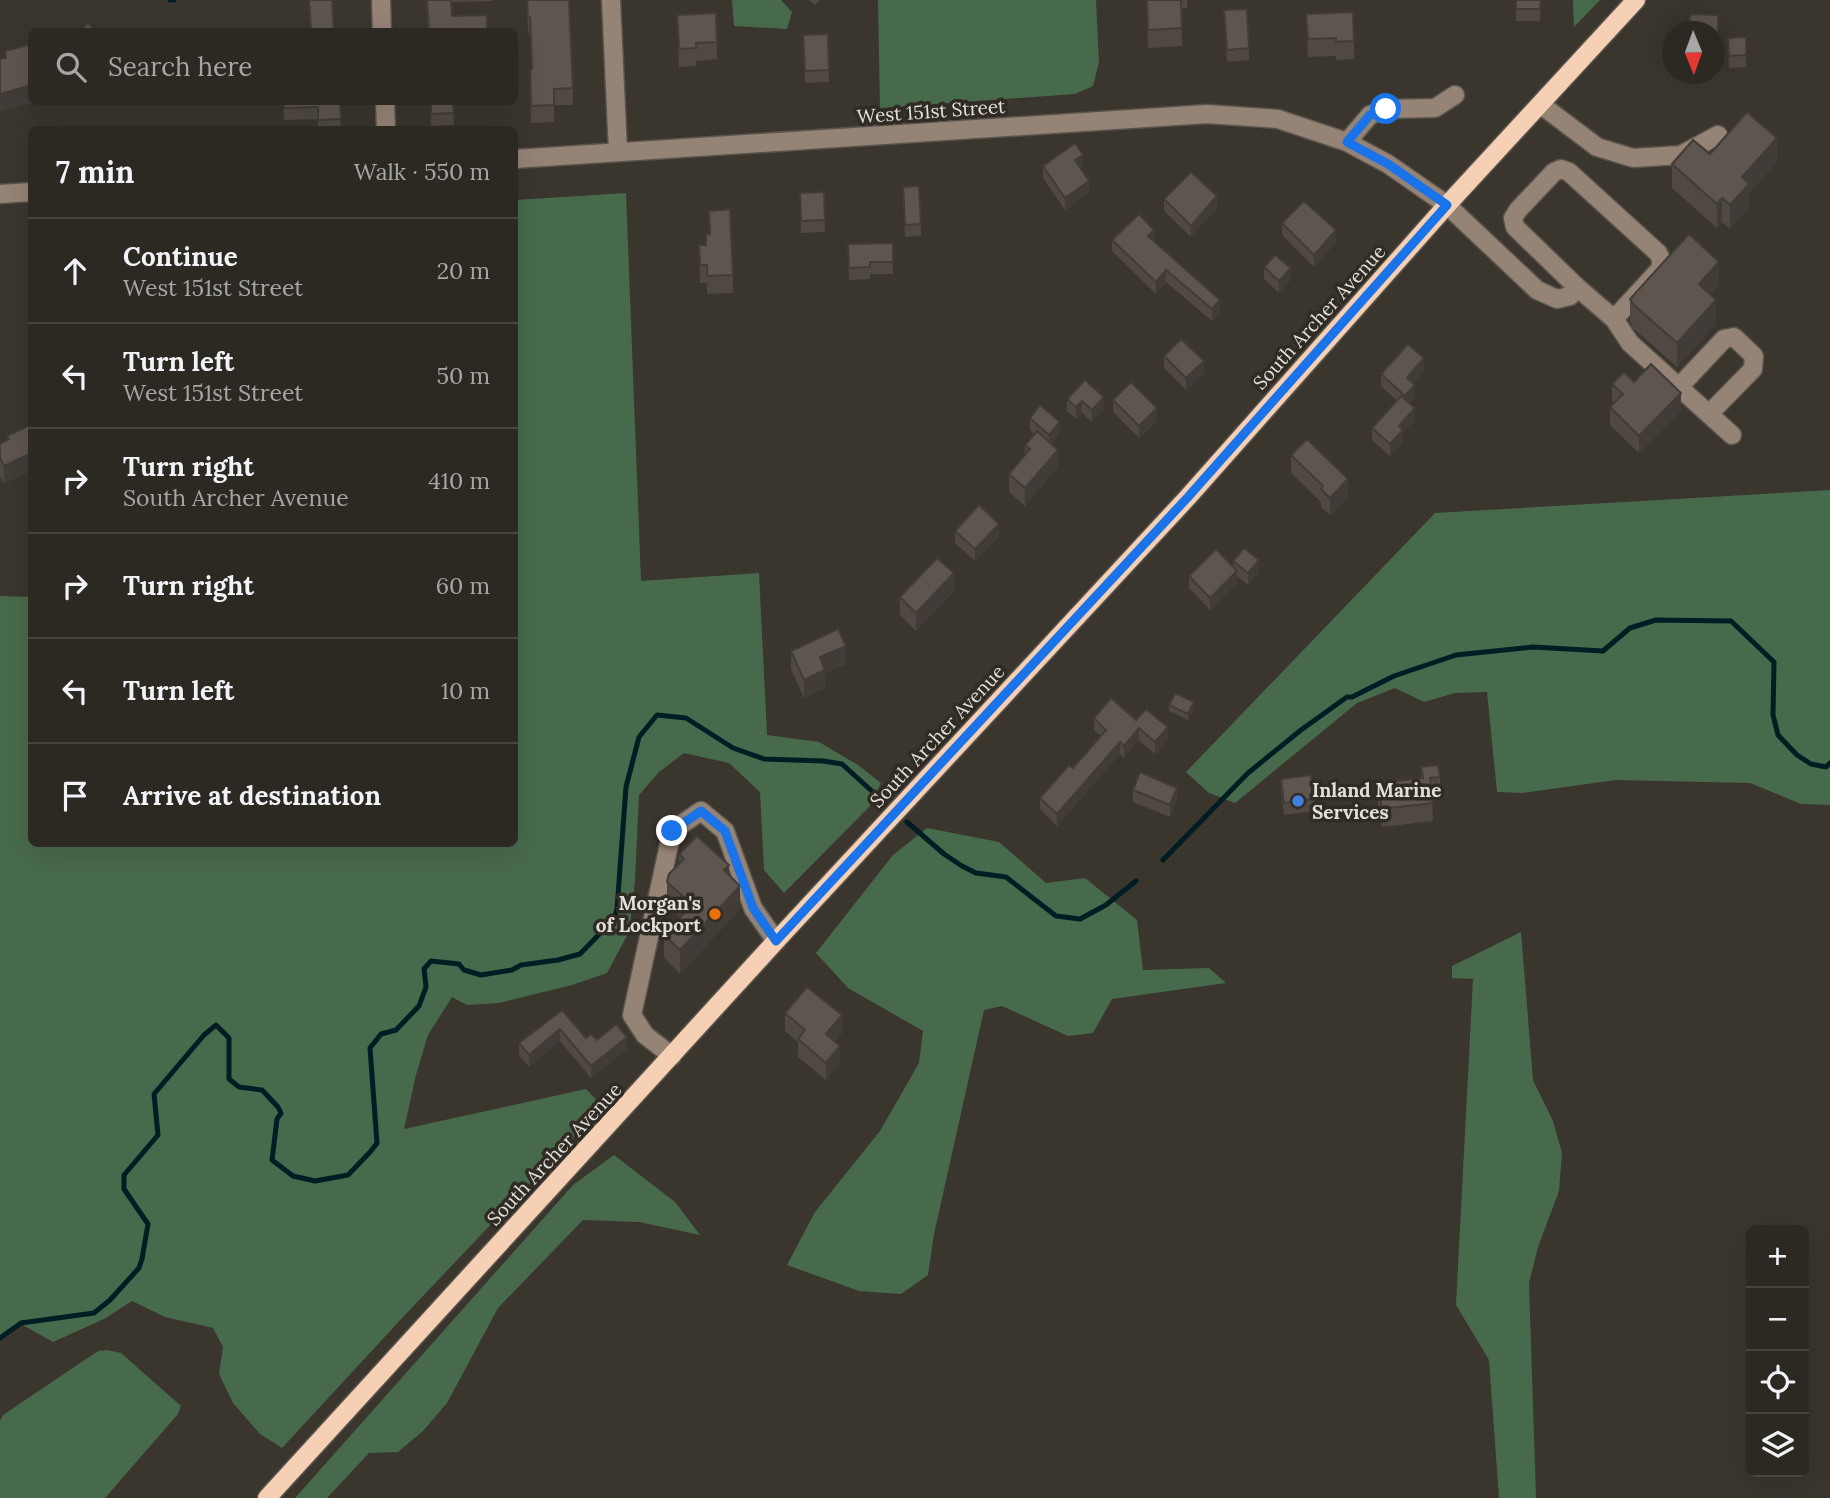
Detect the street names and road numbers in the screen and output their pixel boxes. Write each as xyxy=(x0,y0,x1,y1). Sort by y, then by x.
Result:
street label: West 151st Street xyxy=(856,94,1007,128)
street label: South Archer Avenue xyxy=(1248,240,1390,394)
street label: South Archer Avenue xyxy=(865,660,1009,812)
street label: South Archer Avenue xyxy=(482,1078,626,1230)

